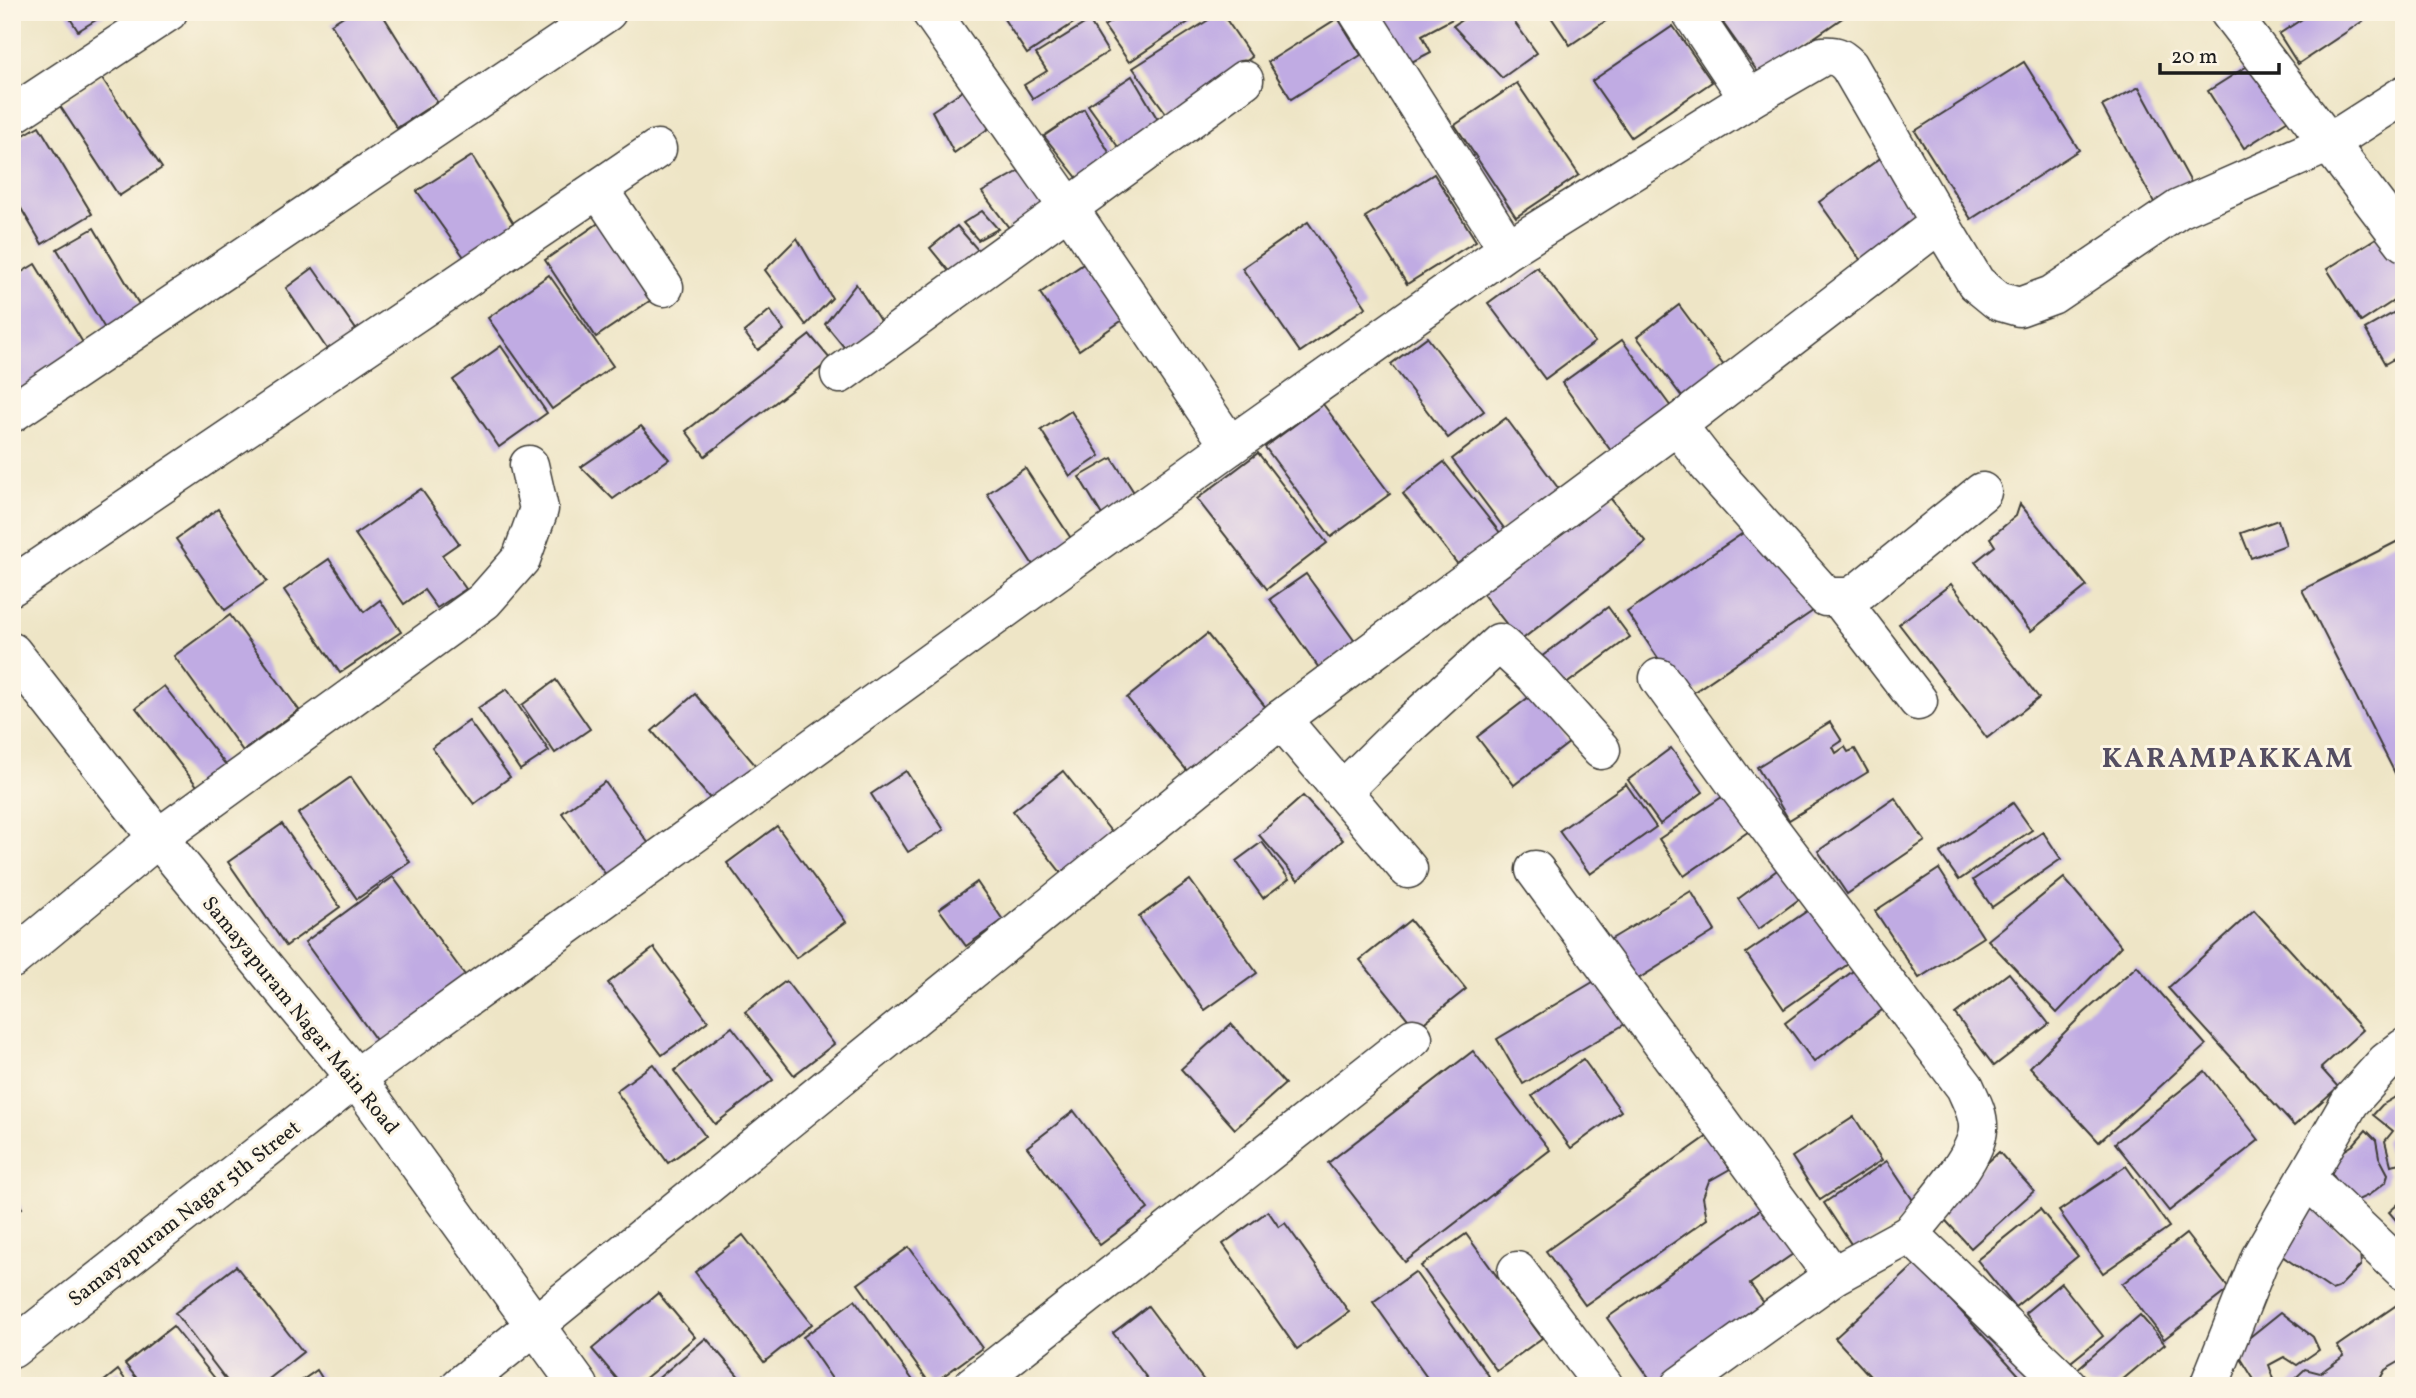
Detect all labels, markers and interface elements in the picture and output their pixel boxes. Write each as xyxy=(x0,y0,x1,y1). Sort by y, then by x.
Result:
scale bar xyxy=(2160,32,2280,76)
text: 20 m xyxy=(2171,43,2217,72)
district label: KARAMPAKKAM xyxy=(2102,740,2354,779)
street label: Samayapuram Nagar Main Road xyxy=(195,891,405,1141)
street label: Samayapuram Nagar 5th Street xyxy=(63,1114,307,1314)

